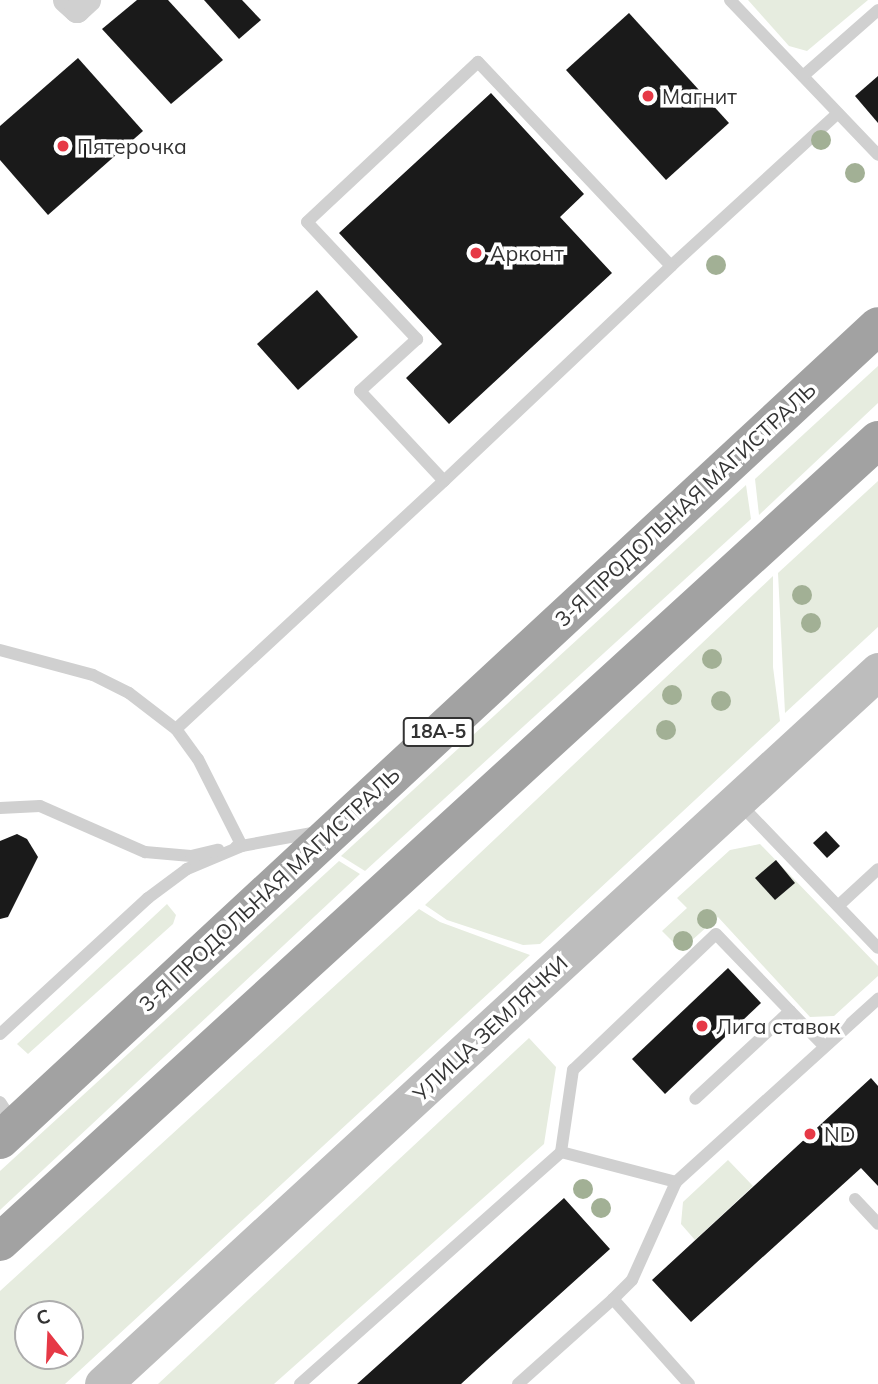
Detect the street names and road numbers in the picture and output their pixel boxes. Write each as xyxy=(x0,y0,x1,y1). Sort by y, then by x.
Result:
street label: 3-Я ПРОДОЛЬНАЯ МАГИСТРАЛЬ xyxy=(550,376,820,632)
road number: 18А-5 xyxy=(401,716,475,748)
street label: 3-Я ПРОДОЛЬНАЯ МАГИСТРАЛЬ xyxy=(134,761,404,1017)
street label: УЛИЦА ЗЕМЛЯЧКИ xyxy=(408,950,572,1106)

